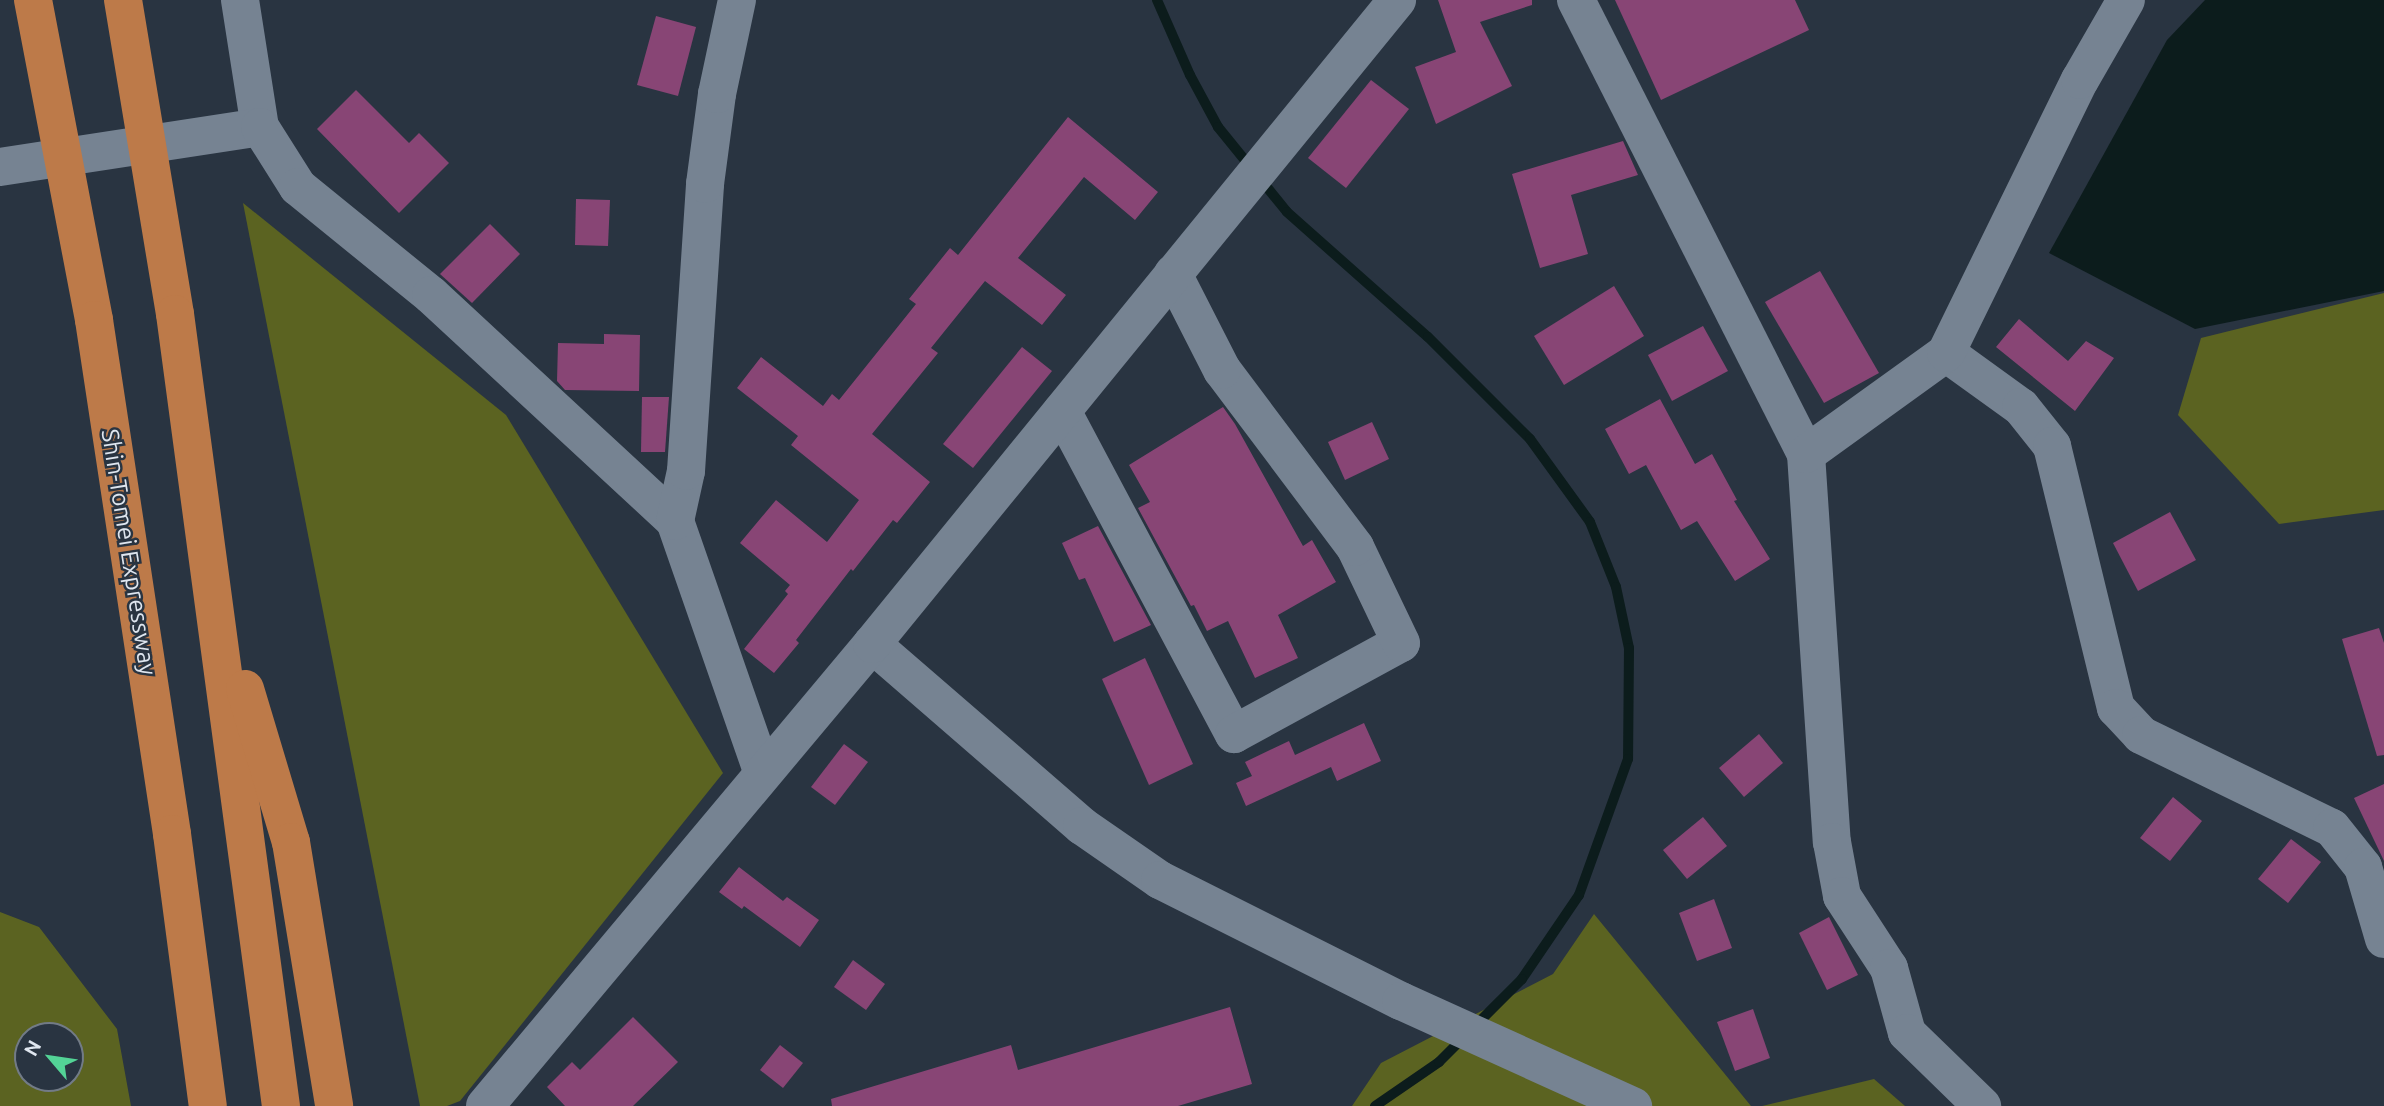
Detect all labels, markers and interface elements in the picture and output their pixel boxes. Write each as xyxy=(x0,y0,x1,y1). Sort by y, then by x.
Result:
street label: Shin-Tomei Expressway xyxy=(95,427,163,677)
north arrow xyxy=(14,1022,84,1092)
text: N xyxy=(19,1036,45,1059)

